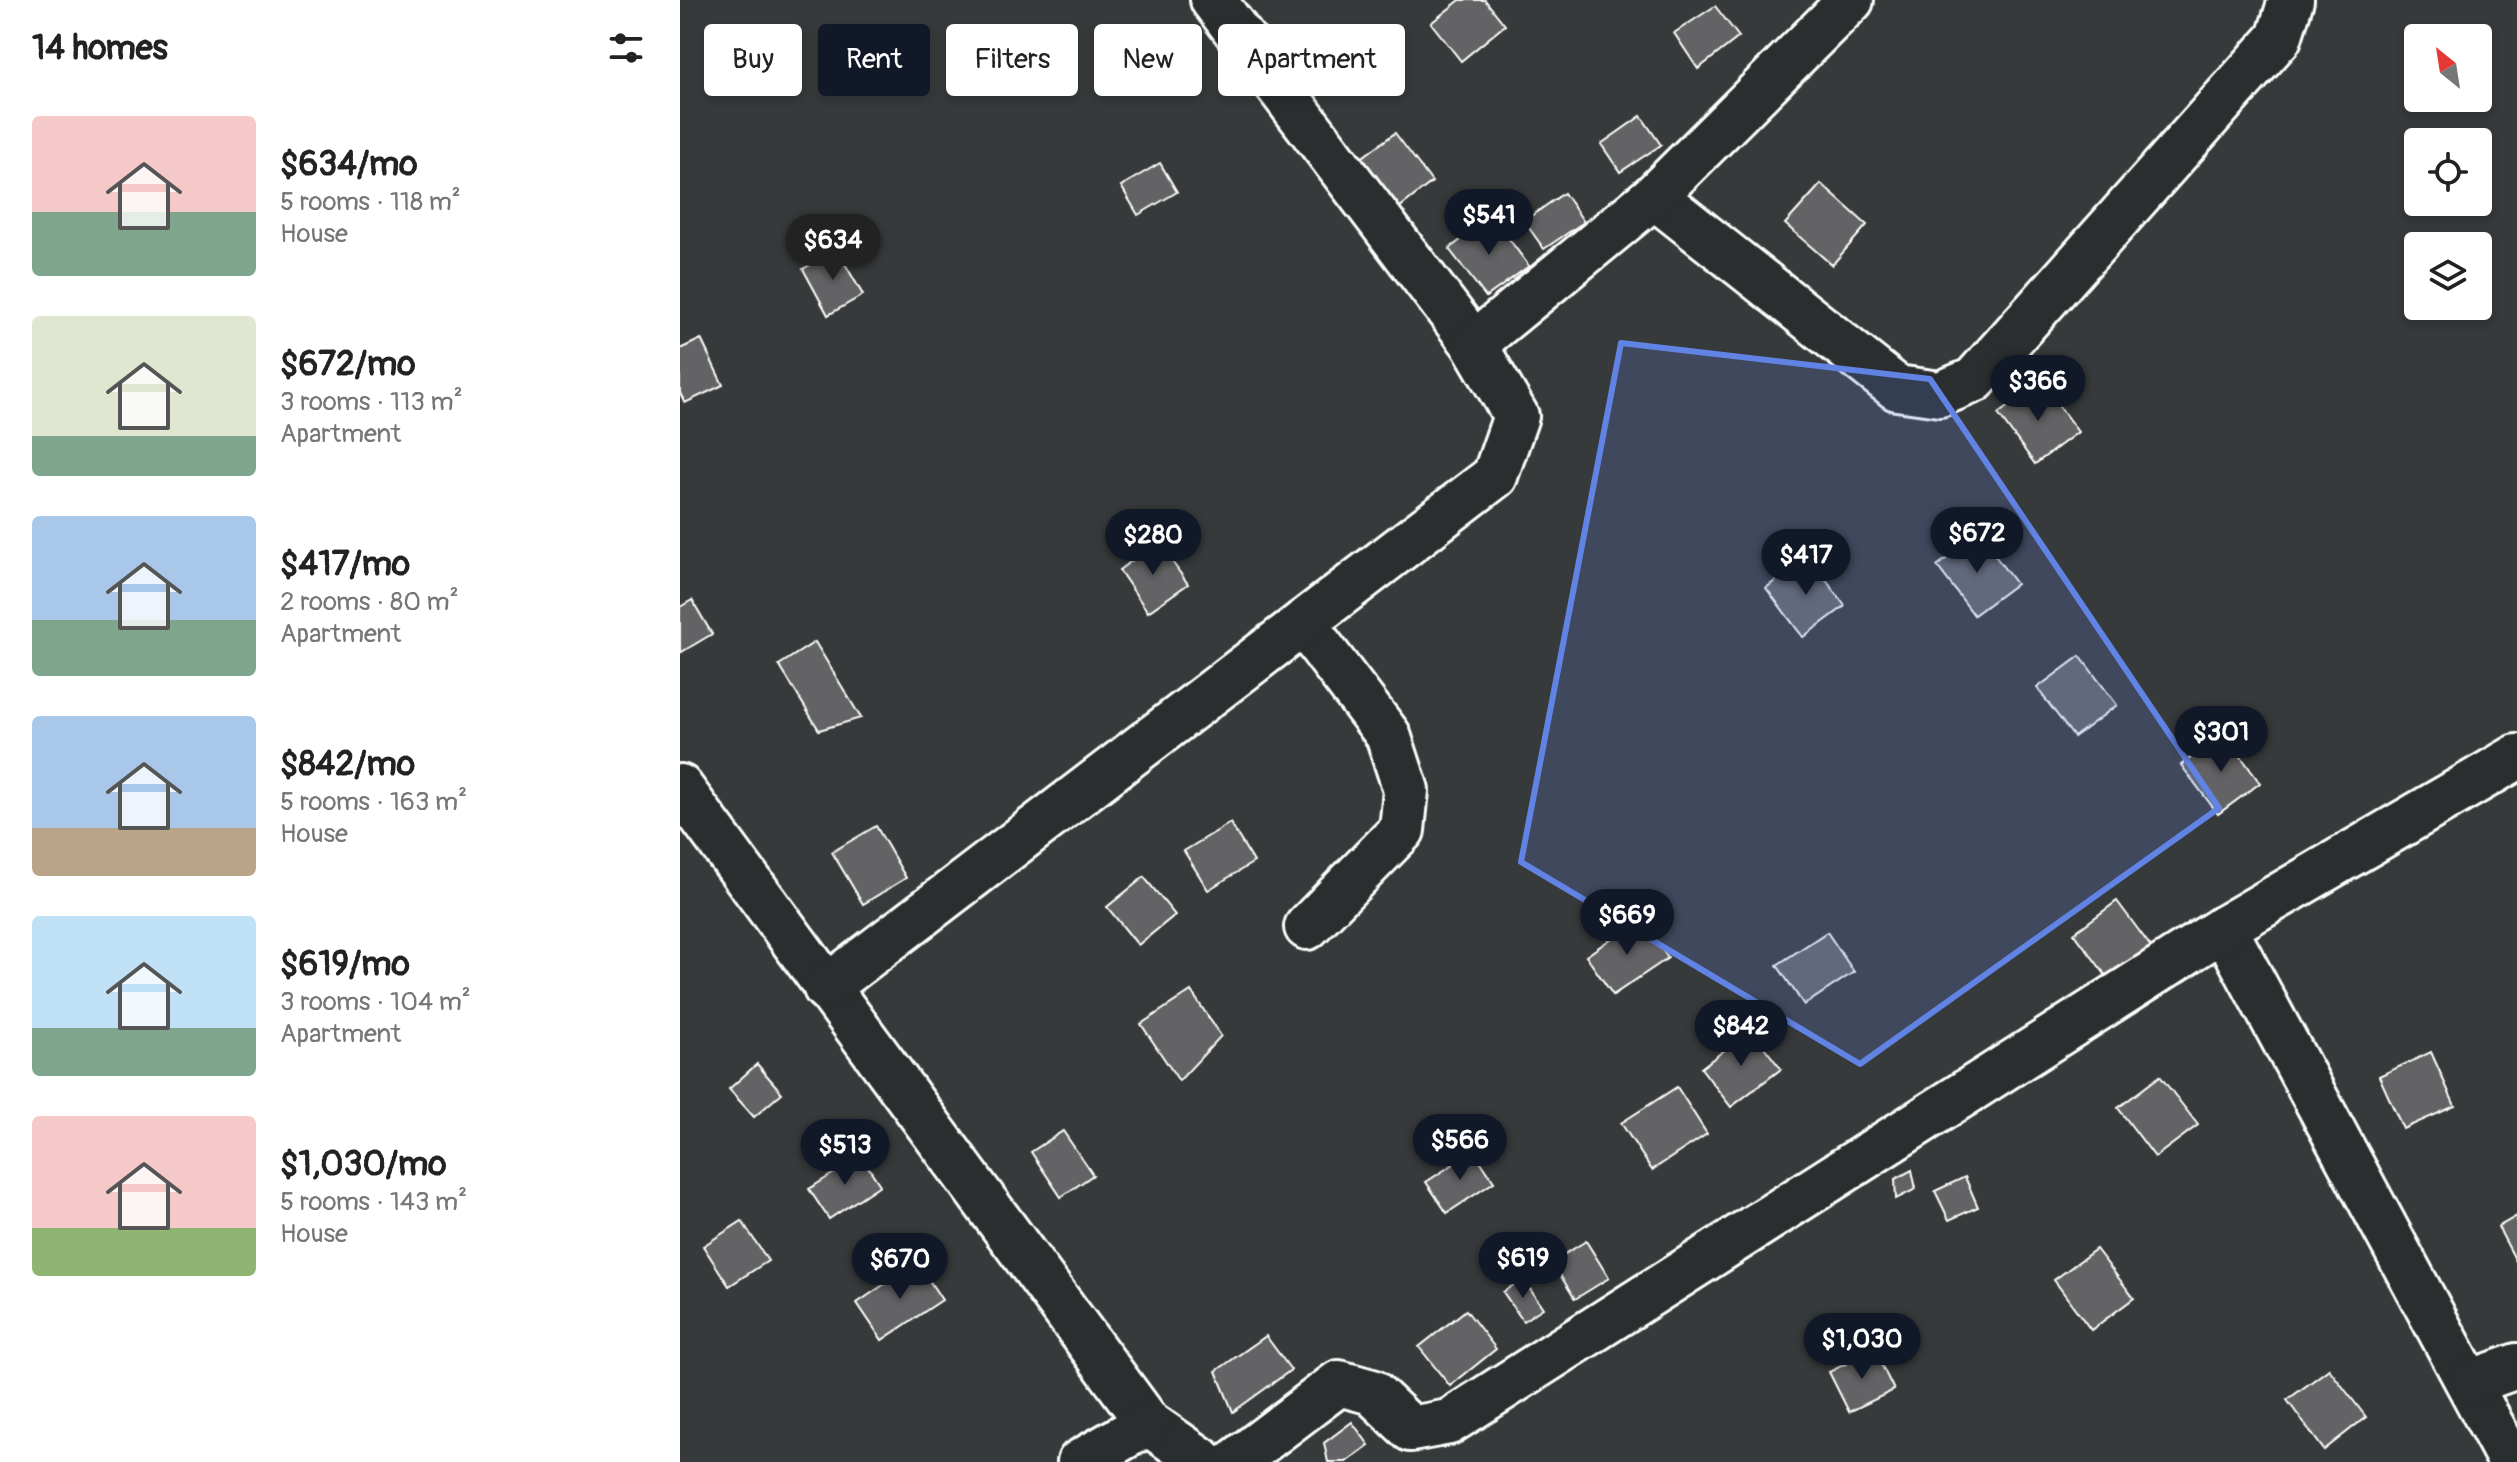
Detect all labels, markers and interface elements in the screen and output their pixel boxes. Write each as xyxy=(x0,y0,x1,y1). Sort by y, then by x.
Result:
chip: Buy xyxy=(704,24,802,96)
chip: Rent xyxy=(818,24,930,96)
chip: Filters xyxy=(946,24,1078,96)
chip: New xyxy=(1094,24,1202,96)
chip: Apartment xyxy=(1218,24,1405,96)
north arrow xyxy=(2404,24,2492,112)
map controls xyxy=(2404,24,2492,320)
icon: filters xyxy=(604,26,648,70)
text: 14 homes xyxy=(32,27,168,70)
button: locate xyxy=(2404,128,2492,216)
text: $634/mo xyxy=(280,143,418,186)
icon: home xyxy=(96,148,192,244)
text: 5 rooms · 118 m² xyxy=(280,186,461,218)
pin: $541 xyxy=(1442,189,1536,257)
text: $541 xyxy=(1462,199,1516,231)
pin: $634 xyxy=(786,214,880,282)
text: House xyxy=(280,218,348,250)
text: $634 xyxy=(804,224,862,256)
button: layers xyxy=(2404,232,2492,320)
text: $672/mo xyxy=(280,343,416,386)
icon: home xyxy=(96,348,192,444)
pin: $366 xyxy=(1991,355,2085,423)
text: $366 xyxy=(2009,365,2067,397)
text: 3 rooms · 113 m² xyxy=(280,386,463,418)
text: Apartment xyxy=(280,418,401,450)
pin: $672 xyxy=(1930,507,2024,575)
pin: $280 xyxy=(1106,509,1200,577)
text: $672 xyxy=(1948,517,2006,549)
text: $280 xyxy=(1123,519,1183,551)
pin: $417 xyxy=(1759,529,1853,597)
text: $417 xyxy=(1779,539,1833,571)
text: $417/mo xyxy=(280,543,410,586)
icon: home xyxy=(96,548,192,644)
text: 2 rooms · 80 m² xyxy=(280,586,459,618)
text: Apartment xyxy=(280,618,401,650)
pin: $301 xyxy=(2174,706,2268,774)
text: $301 xyxy=(2193,716,2249,748)
text: $842/mo xyxy=(280,743,415,786)
icon: home xyxy=(96,748,192,844)
text: 5 rooms · 163 m² xyxy=(280,786,467,818)
text: House xyxy=(280,818,348,850)
pin: $669 xyxy=(1580,889,1674,957)
text: $669 xyxy=(1598,899,1656,931)
text: $619/mo xyxy=(280,943,410,986)
icon: home xyxy=(96,948,192,1044)
text: 3 rooms · 104 m² xyxy=(280,986,471,1018)
pin: $842 xyxy=(1694,1000,1788,1068)
text: $842 xyxy=(1713,1010,1769,1042)
text: Apartment xyxy=(280,1018,401,1050)
pin: $566 xyxy=(1413,1114,1507,1182)
pin: $513 xyxy=(798,1119,892,1187)
text: $566 xyxy=(1431,1124,1489,1156)
text: $513 xyxy=(819,1129,871,1161)
text: $1,030/mo xyxy=(280,1143,446,1186)
icon: home xyxy=(96,1148,192,1244)
text: 5 rooms · 143 m² xyxy=(280,1186,467,1218)
text: House xyxy=(280,1218,348,1250)
pin: $619 xyxy=(1476,1232,1570,1300)
pin: $670 xyxy=(853,1233,947,1301)
text: $619 xyxy=(1497,1242,1549,1274)
text: $670 xyxy=(870,1243,930,1275)
pin: $1,030 xyxy=(1797,1313,1927,1381)
text: $1,030 xyxy=(1822,1323,1902,1355)

